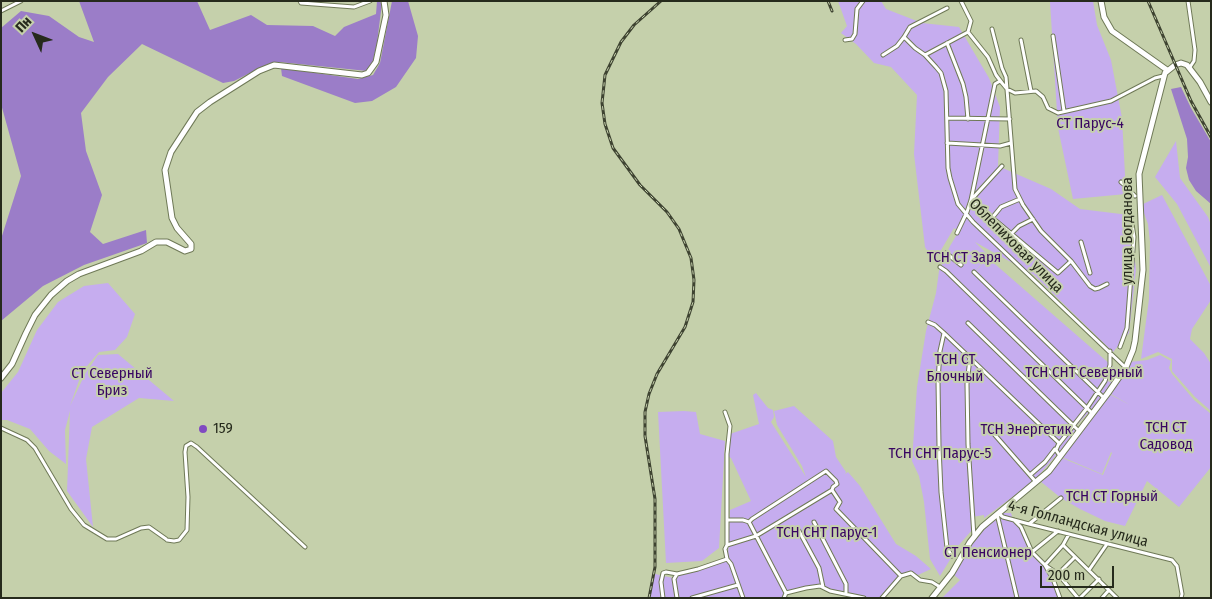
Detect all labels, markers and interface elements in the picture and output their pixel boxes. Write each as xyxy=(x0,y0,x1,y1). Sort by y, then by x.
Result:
north arrow xyxy=(10,10,60,60)
text: Пн xyxy=(12,13,35,36)
park label: СТ Парус-4 xyxy=(1056,115,1124,133)
street label: улица Богданова xyxy=(1119,177,1137,285)
street label: Облепиховая улица xyxy=(965,195,1067,297)
park label: ТСН СТ Заря xyxy=(927,249,1001,267)
park label: ТСН СТ Блочный xyxy=(927,351,983,386)
park label: ТСН СНТ Северный xyxy=(1025,364,1143,382)
park label: СТ Северный Бриз xyxy=(71,365,153,400)
park label: ТСН СТ Садовод xyxy=(1139,419,1193,454)
place label: 159 xyxy=(213,420,233,438)
park label: ТСН Энергетик xyxy=(981,421,1071,439)
marker: 159 xyxy=(197,423,209,435)
park label: ТСН СНТ Парус-5 xyxy=(889,445,991,463)
park label: ТСН СТ Горный xyxy=(1066,488,1158,506)
street label: 4-я Голландская улица xyxy=(1006,497,1150,551)
park label: ТСН СНТ Парус-1 xyxy=(777,524,877,542)
park label: СТ Пенсионер xyxy=(944,544,1032,562)
scale bar xyxy=(1042,556,1116,588)
text: 200 m xyxy=(1048,566,1085,584)

